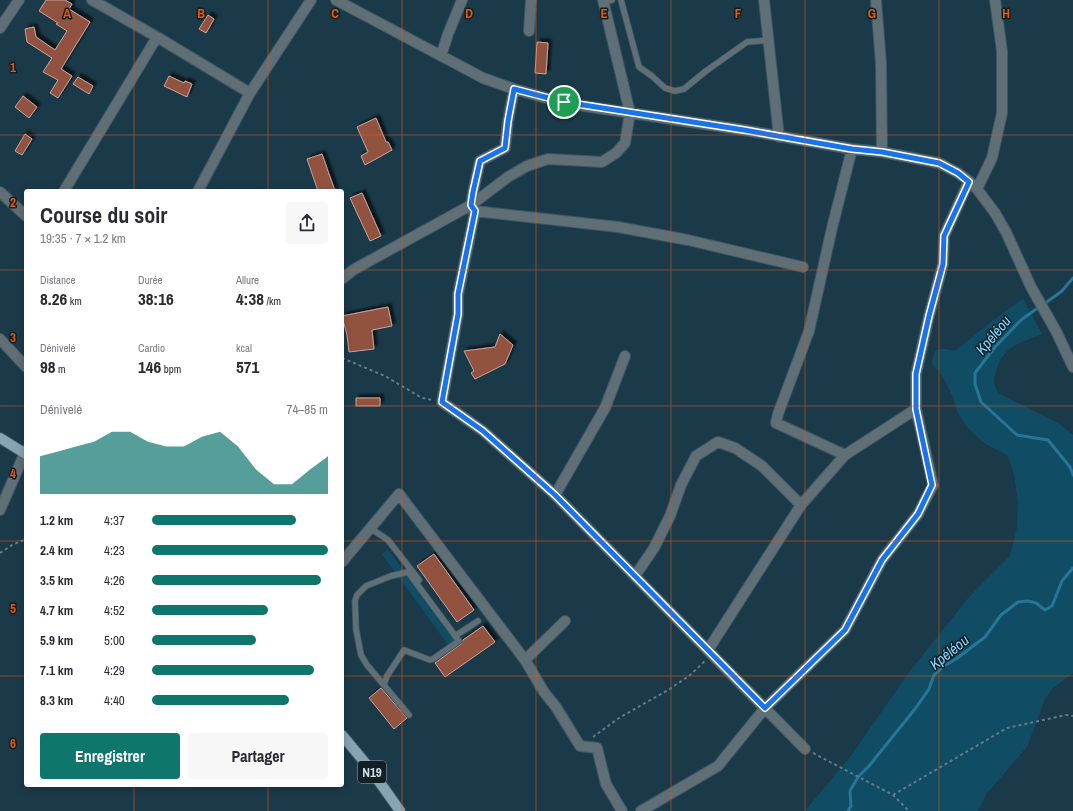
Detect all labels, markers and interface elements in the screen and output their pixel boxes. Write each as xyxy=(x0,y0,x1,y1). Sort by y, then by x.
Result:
text: A xyxy=(63,5,71,22)
text: B xyxy=(197,5,205,22)
text: C xyxy=(331,5,339,22)
text: D xyxy=(465,5,473,22)
text: E xyxy=(600,5,608,22)
text: F xyxy=(735,5,742,22)
text: G xyxy=(868,5,876,22)
text: H xyxy=(1002,5,1010,22)
text: 1 xyxy=(10,59,16,76)
pin xyxy=(547,85,581,119)
icon: arrive xyxy=(553,91,575,113)
text: 2 xyxy=(10,194,16,211)
text: Course du soir xyxy=(40,200,167,230)
button: share xyxy=(286,202,328,244)
text: 19:35 · 7 × 1.2 km xyxy=(40,230,126,247)
text: Distance xyxy=(40,273,76,287)
text: Durée xyxy=(138,273,163,287)
text: Allure xyxy=(236,273,259,287)
text: 8.26 xyxy=(40,287,67,310)
text: 38:16 xyxy=(138,287,174,310)
text: 4:38 xyxy=(236,287,264,310)
text: km xyxy=(67,294,82,308)
text: /km xyxy=(264,294,281,308)
water label: Kpéléou xyxy=(970,311,1016,359)
text: 3 xyxy=(10,329,16,346)
text: Dénivelé xyxy=(40,341,76,355)
text: Cardio xyxy=(138,341,165,355)
text: kcal xyxy=(236,341,252,355)
text: 98 xyxy=(40,355,56,378)
text: 146 xyxy=(138,355,161,378)
text: 571 xyxy=(236,355,259,378)
text: m xyxy=(56,362,66,376)
text: bpm xyxy=(161,362,181,376)
text: Dénivelé xyxy=(40,401,82,418)
text: 74–85 m xyxy=(287,401,328,418)
text: 4 xyxy=(10,465,16,482)
text: 1.2 km xyxy=(40,512,73,529)
text: 4:37 xyxy=(104,512,125,529)
text: 2.4 km xyxy=(40,542,73,559)
text: 4:23 xyxy=(104,542,125,559)
text: 3.5 km xyxy=(40,572,73,589)
text: 4:26 xyxy=(104,572,125,589)
text: 5 xyxy=(10,600,16,617)
text: 4.7 km xyxy=(40,602,73,619)
text: 4:52 xyxy=(104,602,125,619)
water label: Kpéléou xyxy=(925,630,973,674)
text: 5.9 km xyxy=(40,632,73,649)
text: 5:00 xyxy=(104,632,125,649)
text: 7.1 km xyxy=(40,662,73,679)
text: 4:29 xyxy=(104,662,125,679)
text: 8.3 km xyxy=(40,692,73,709)
text: 4:40 xyxy=(104,692,125,709)
button: Enregistrer xyxy=(40,733,180,779)
button: Partager xyxy=(188,733,328,779)
text: 6 xyxy=(10,735,16,752)
road number: N19 xyxy=(358,761,386,783)

